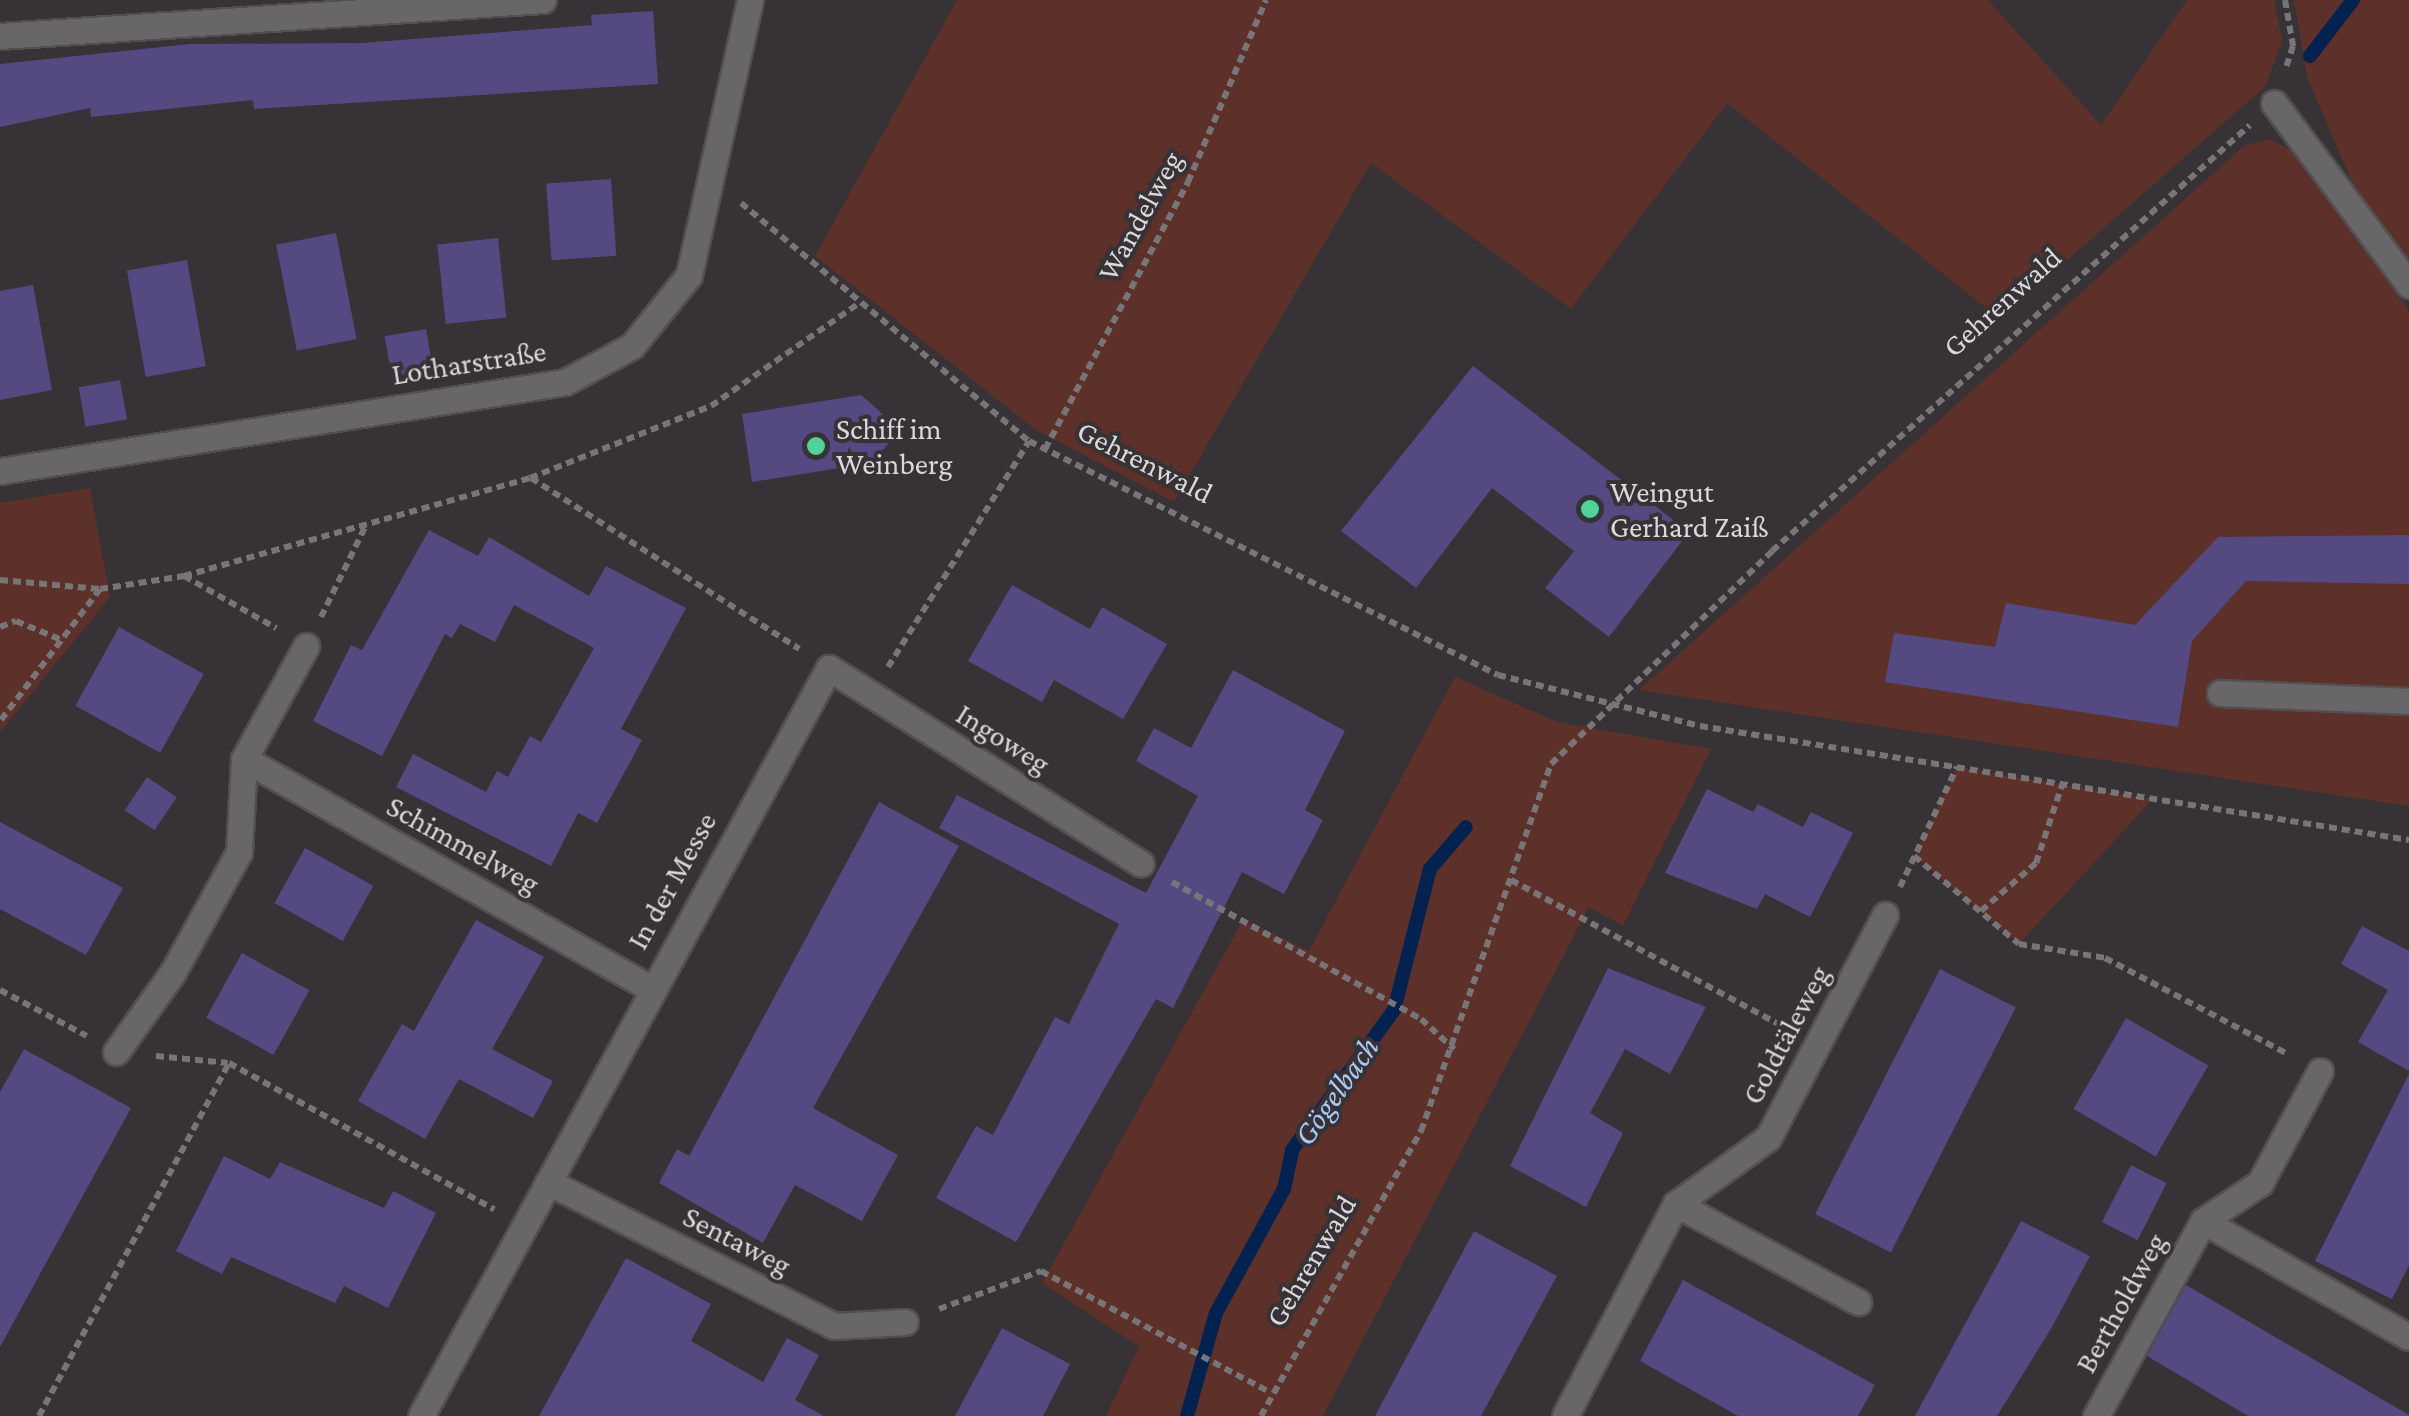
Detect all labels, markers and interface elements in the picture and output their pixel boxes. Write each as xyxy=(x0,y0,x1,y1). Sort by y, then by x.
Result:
street label: Wandelweg xyxy=(1090,145,1190,287)
street label: Gehrenwald xyxy=(1935,239,2069,365)
street label: Lotharstraße xyxy=(389,333,549,393)
place label: Schiff im Weinberg xyxy=(836,411,953,482)
street label: Gehrenwald xyxy=(1071,413,1219,511)
marker: Schiff im Weinberg xyxy=(805,435,827,457)
place label: Weingut Gerhard Zaiß xyxy=(1610,474,1768,544)
marker: Weingut Gerhard Zaiß xyxy=(1579,498,1601,520)
street label: Ingoweg xyxy=(949,696,1057,782)
street label: Schimmelweg xyxy=(380,788,546,902)
street label: In der Messe xyxy=(620,806,724,956)
street label: Goldtäleweg xyxy=(1734,960,1838,1110)
water label: Gögelbach xyxy=(1285,1029,1387,1153)
street label: Gehrenwald xyxy=(1258,1189,1364,1333)
street label: Sentaweg xyxy=(677,1199,797,1283)
street label: Bertholdweg xyxy=(2068,1227,2174,1379)

